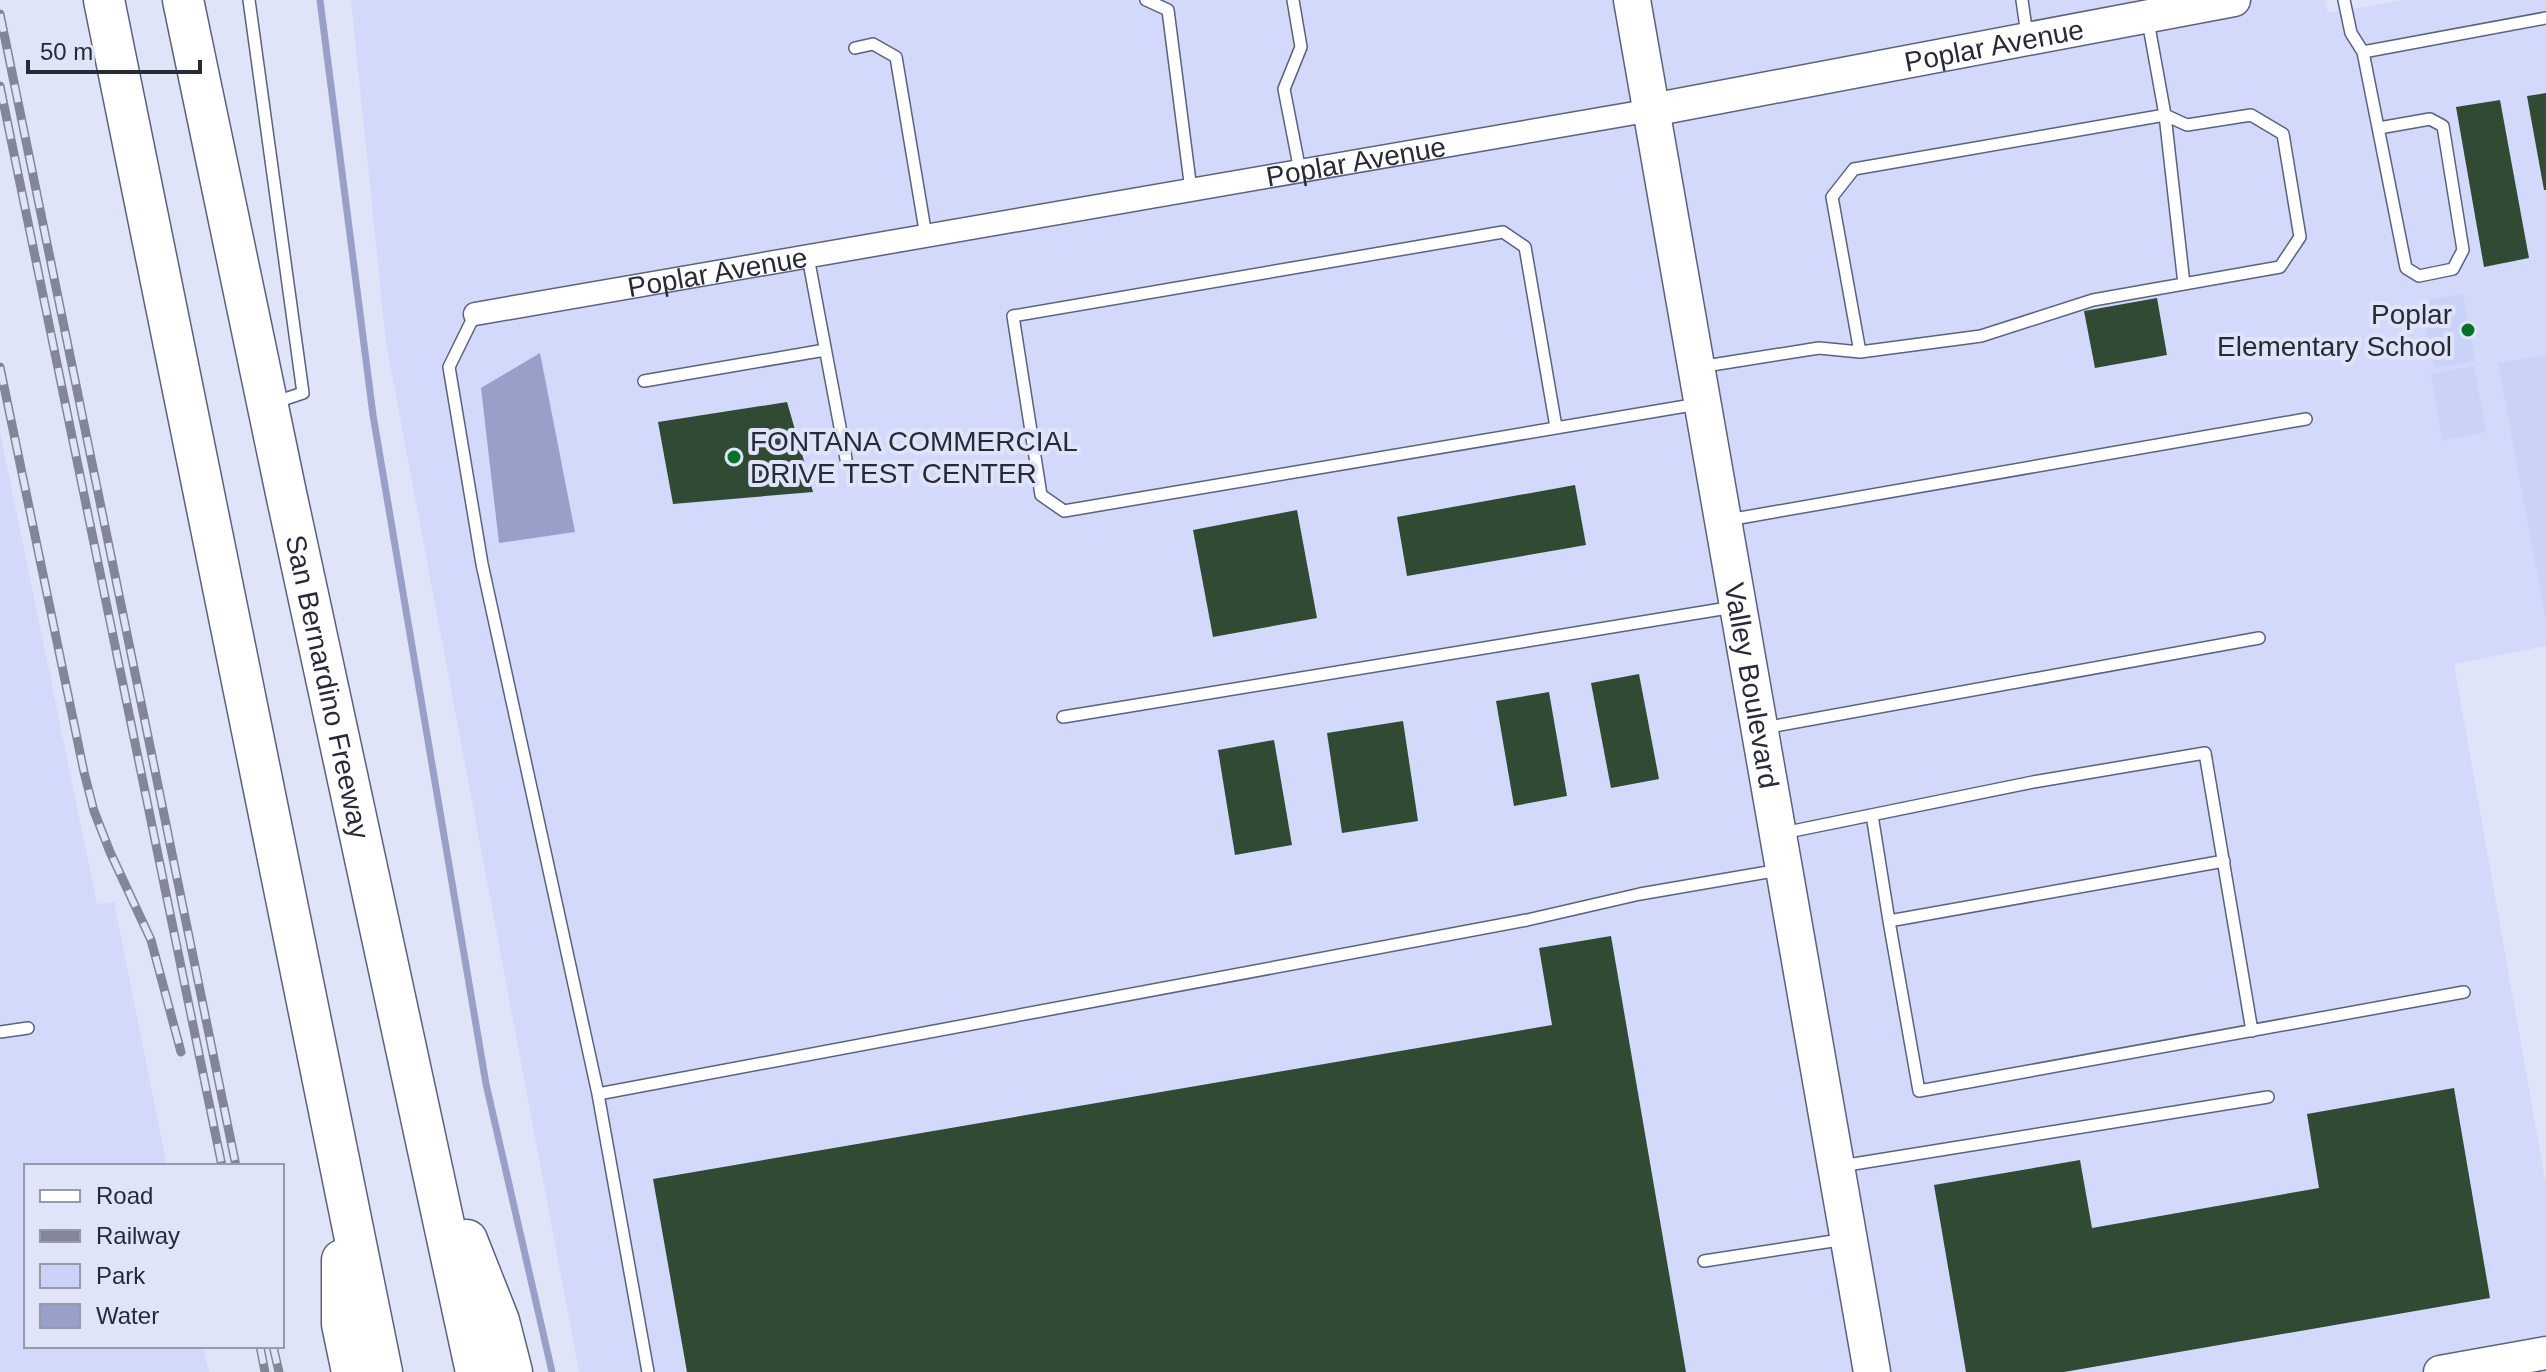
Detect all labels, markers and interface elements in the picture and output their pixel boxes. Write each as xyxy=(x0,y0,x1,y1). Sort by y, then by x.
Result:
street label: Poplar Avenue xyxy=(1902,14,2086,78)
scale bar xyxy=(28,24,200,74)
text: 50 m xyxy=(40,38,93,65)
street label: Poplar Avenue xyxy=(1264,131,1448,193)
street label: Poplar Avenue xyxy=(625,242,810,303)
place label: Poplar Elementary School xyxy=(2217,299,2452,362)
marker: Poplar Elementary School xyxy=(2459,321,2477,339)
place label: FONTANA COMMERCIAL DRIVE TEST CENTER xyxy=(750,426,1078,489)
marker: FONTANA COMMERCIAL DRIVE TEST CENTER xyxy=(725,448,743,466)
street label: San Bernardino Freeway xyxy=(280,532,375,842)
street label: Valley Boulevard xyxy=(1718,580,1785,791)
legend xyxy=(24,1164,284,1348)
text: Road xyxy=(96,1182,153,1209)
text: Railway xyxy=(96,1222,180,1249)
text: Park xyxy=(96,1262,146,1289)
text: Water xyxy=(96,1302,159,1329)

